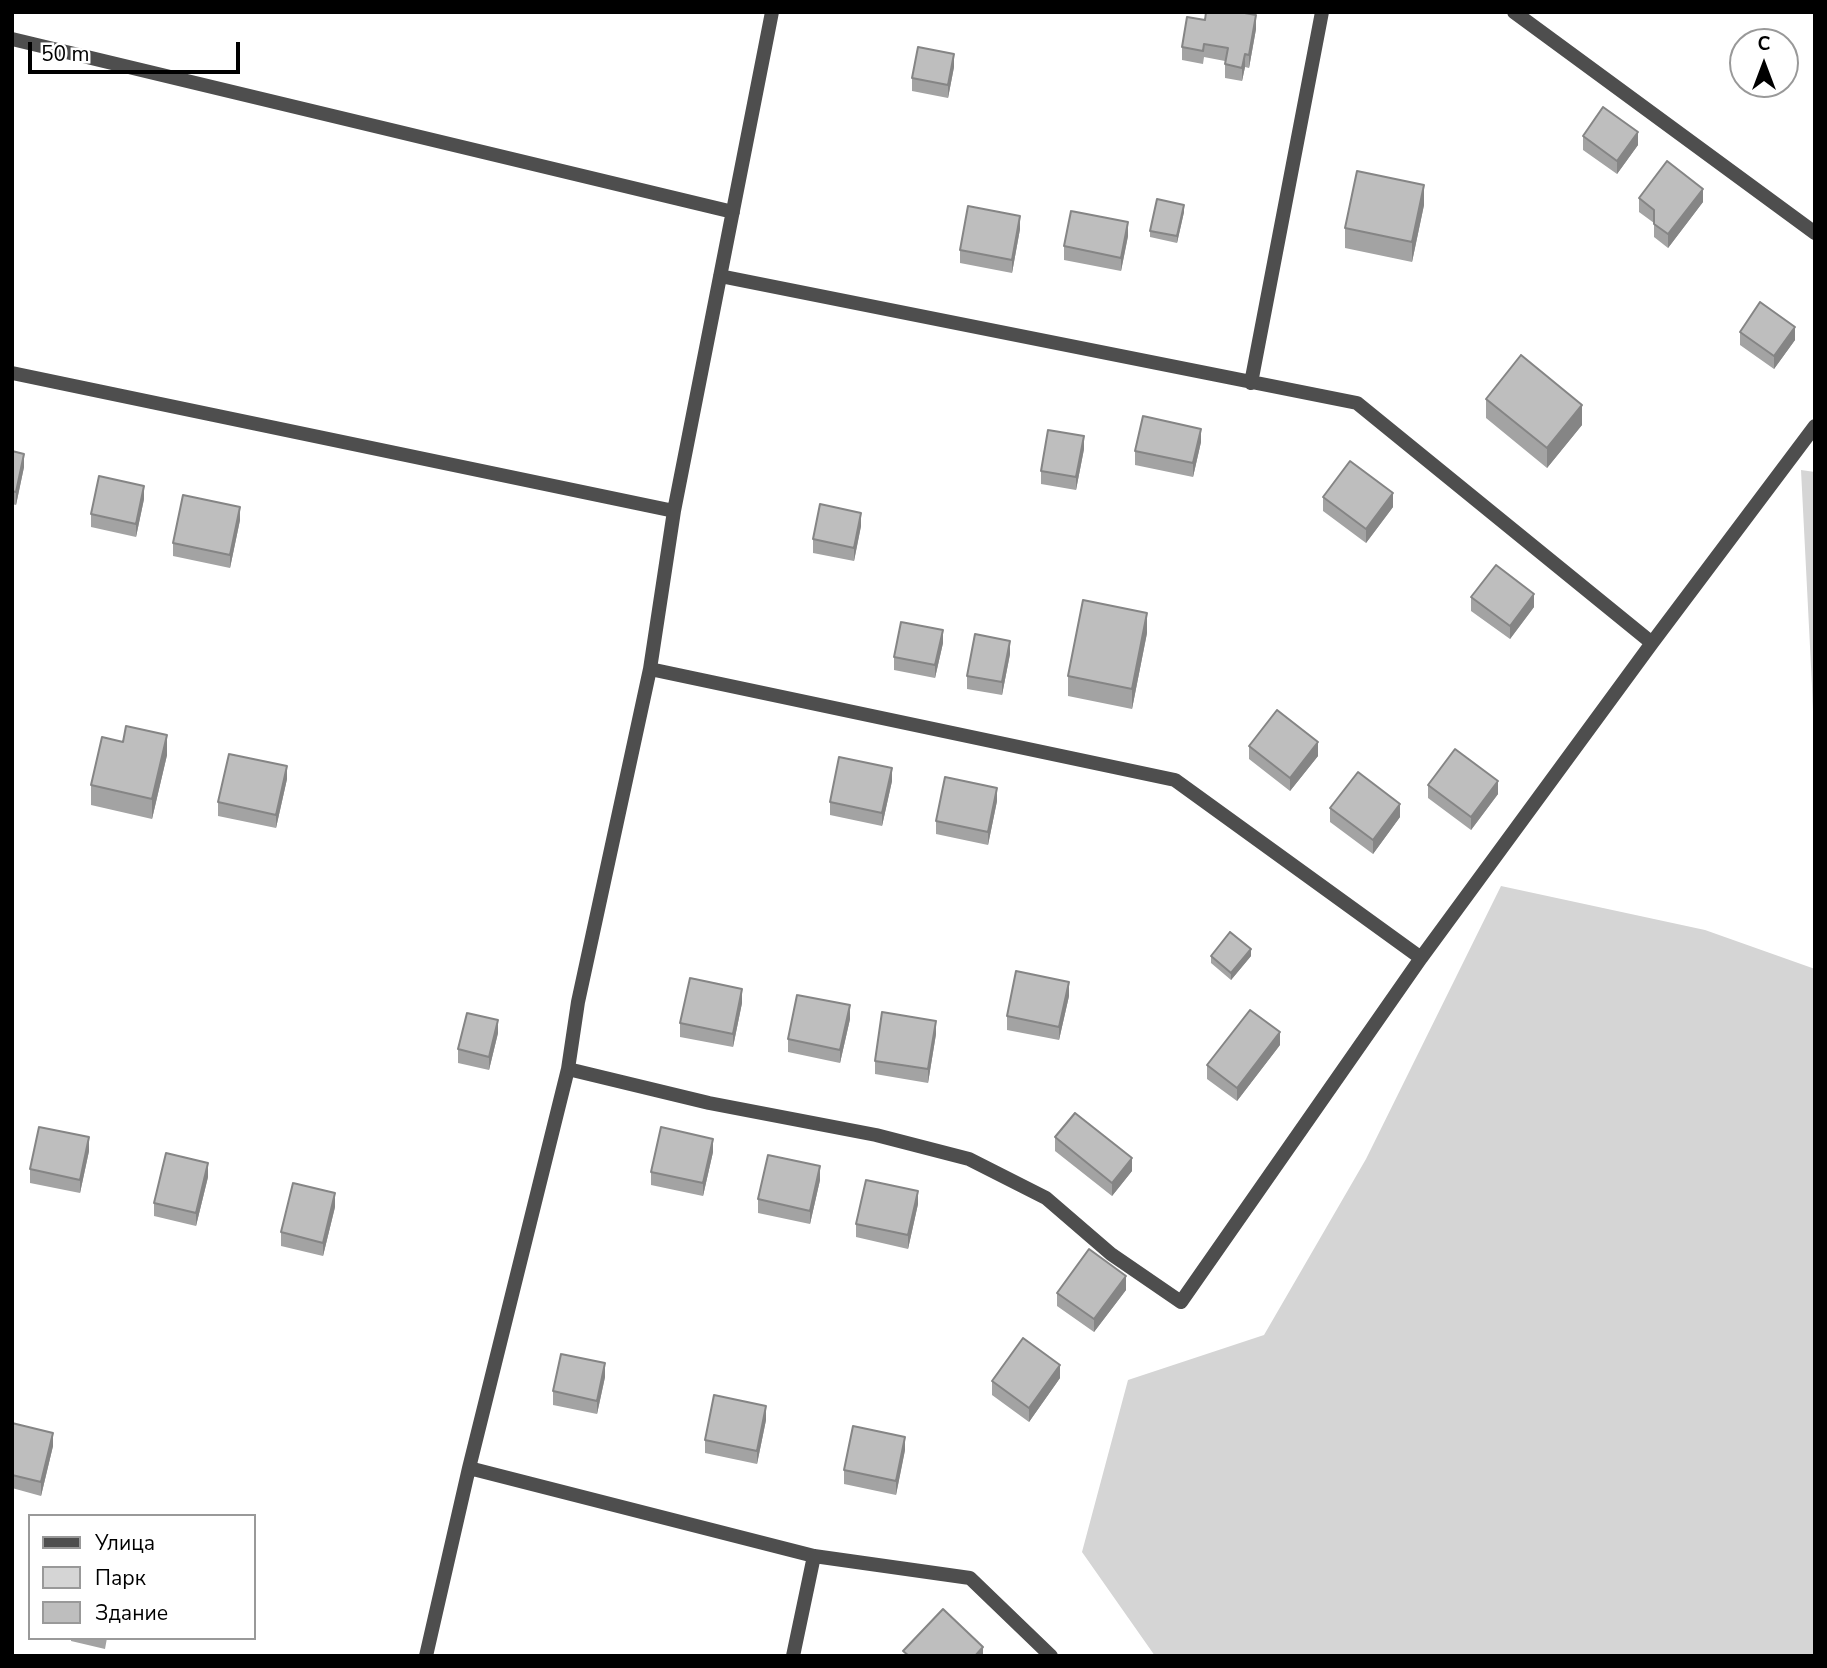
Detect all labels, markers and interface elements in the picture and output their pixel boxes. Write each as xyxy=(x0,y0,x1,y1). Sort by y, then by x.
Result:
scale bar xyxy=(32,28,243,72)
north arrow xyxy=(1729,28,1799,98)
text: С xyxy=(1758,31,1770,57)
text: 50 m xyxy=(41,40,90,68)
legend xyxy=(28,1514,256,1640)
text: Улица xyxy=(95,1529,155,1557)
text: Парк xyxy=(95,1564,146,1592)
text: Здание xyxy=(95,1599,168,1627)

